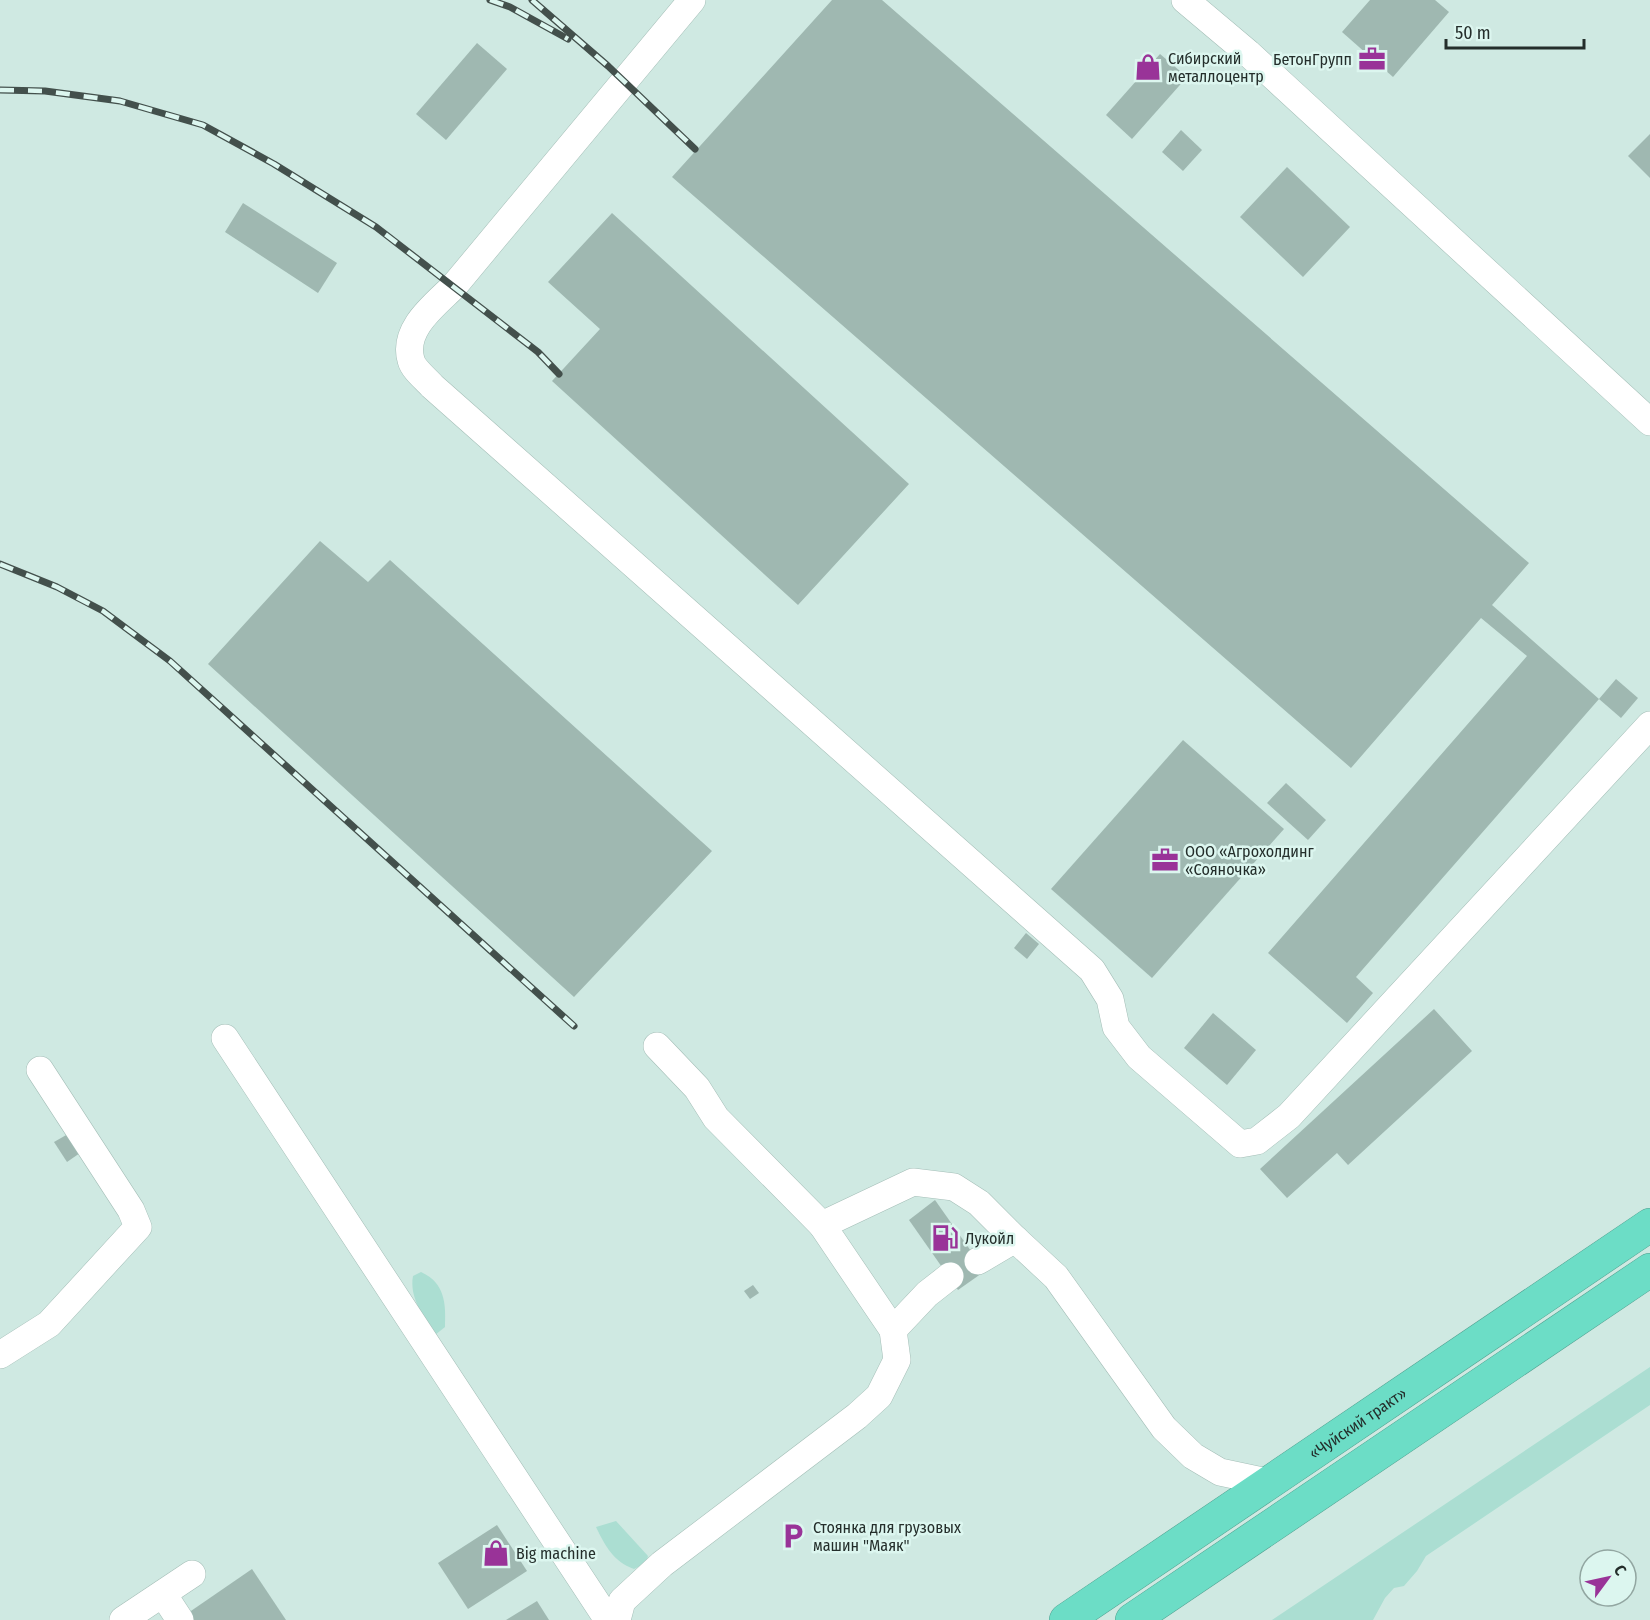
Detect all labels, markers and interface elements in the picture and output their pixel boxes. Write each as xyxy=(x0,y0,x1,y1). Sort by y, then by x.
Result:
scale bar xyxy=(1446,12,1584,50)
text: 50 m xyxy=(1455,22,1491,44)
office icon: БетонГрупп xyxy=(1357,44,1387,74)
place label: Сибирский металлоцентр xyxy=(1168,49,1264,86)
place label: БетонГрупп xyxy=(1273,50,1352,69)
shop icon: Сибирский металлоцентр xyxy=(1133,52,1163,82)
place label: ООО «Агрохолдинг «Сояночка» xyxy=(1185,842,1314,879)
office icon: ООО «Агрохолдинг «Сояночка» xyxy=(1150,845,1180,875)
fuel station icon: Лукойл xyxy=(930,1223,960,1253)
place label: Лукойл xyxy=(965,1229,1014,1248)
street label: «Чуйский тракт» xyxy=(1305,1383,1410,1463)
place label: Стоянка для грузовых машин "Маяк" xyxy=(813,1518,961,1555)
parking icon: Стоянка для грузовых машин "Маяк" xyxy=(778,1521,808,1551)
shop icon: Big machine xyxy=(481,1538,511,1568)
place label: Big machine xyxy=(516,1544,596,1563)
north arrow xyxy=(1578,1548,1638,1608)
text: С xyxy=(1610,1561,1631,1579)

